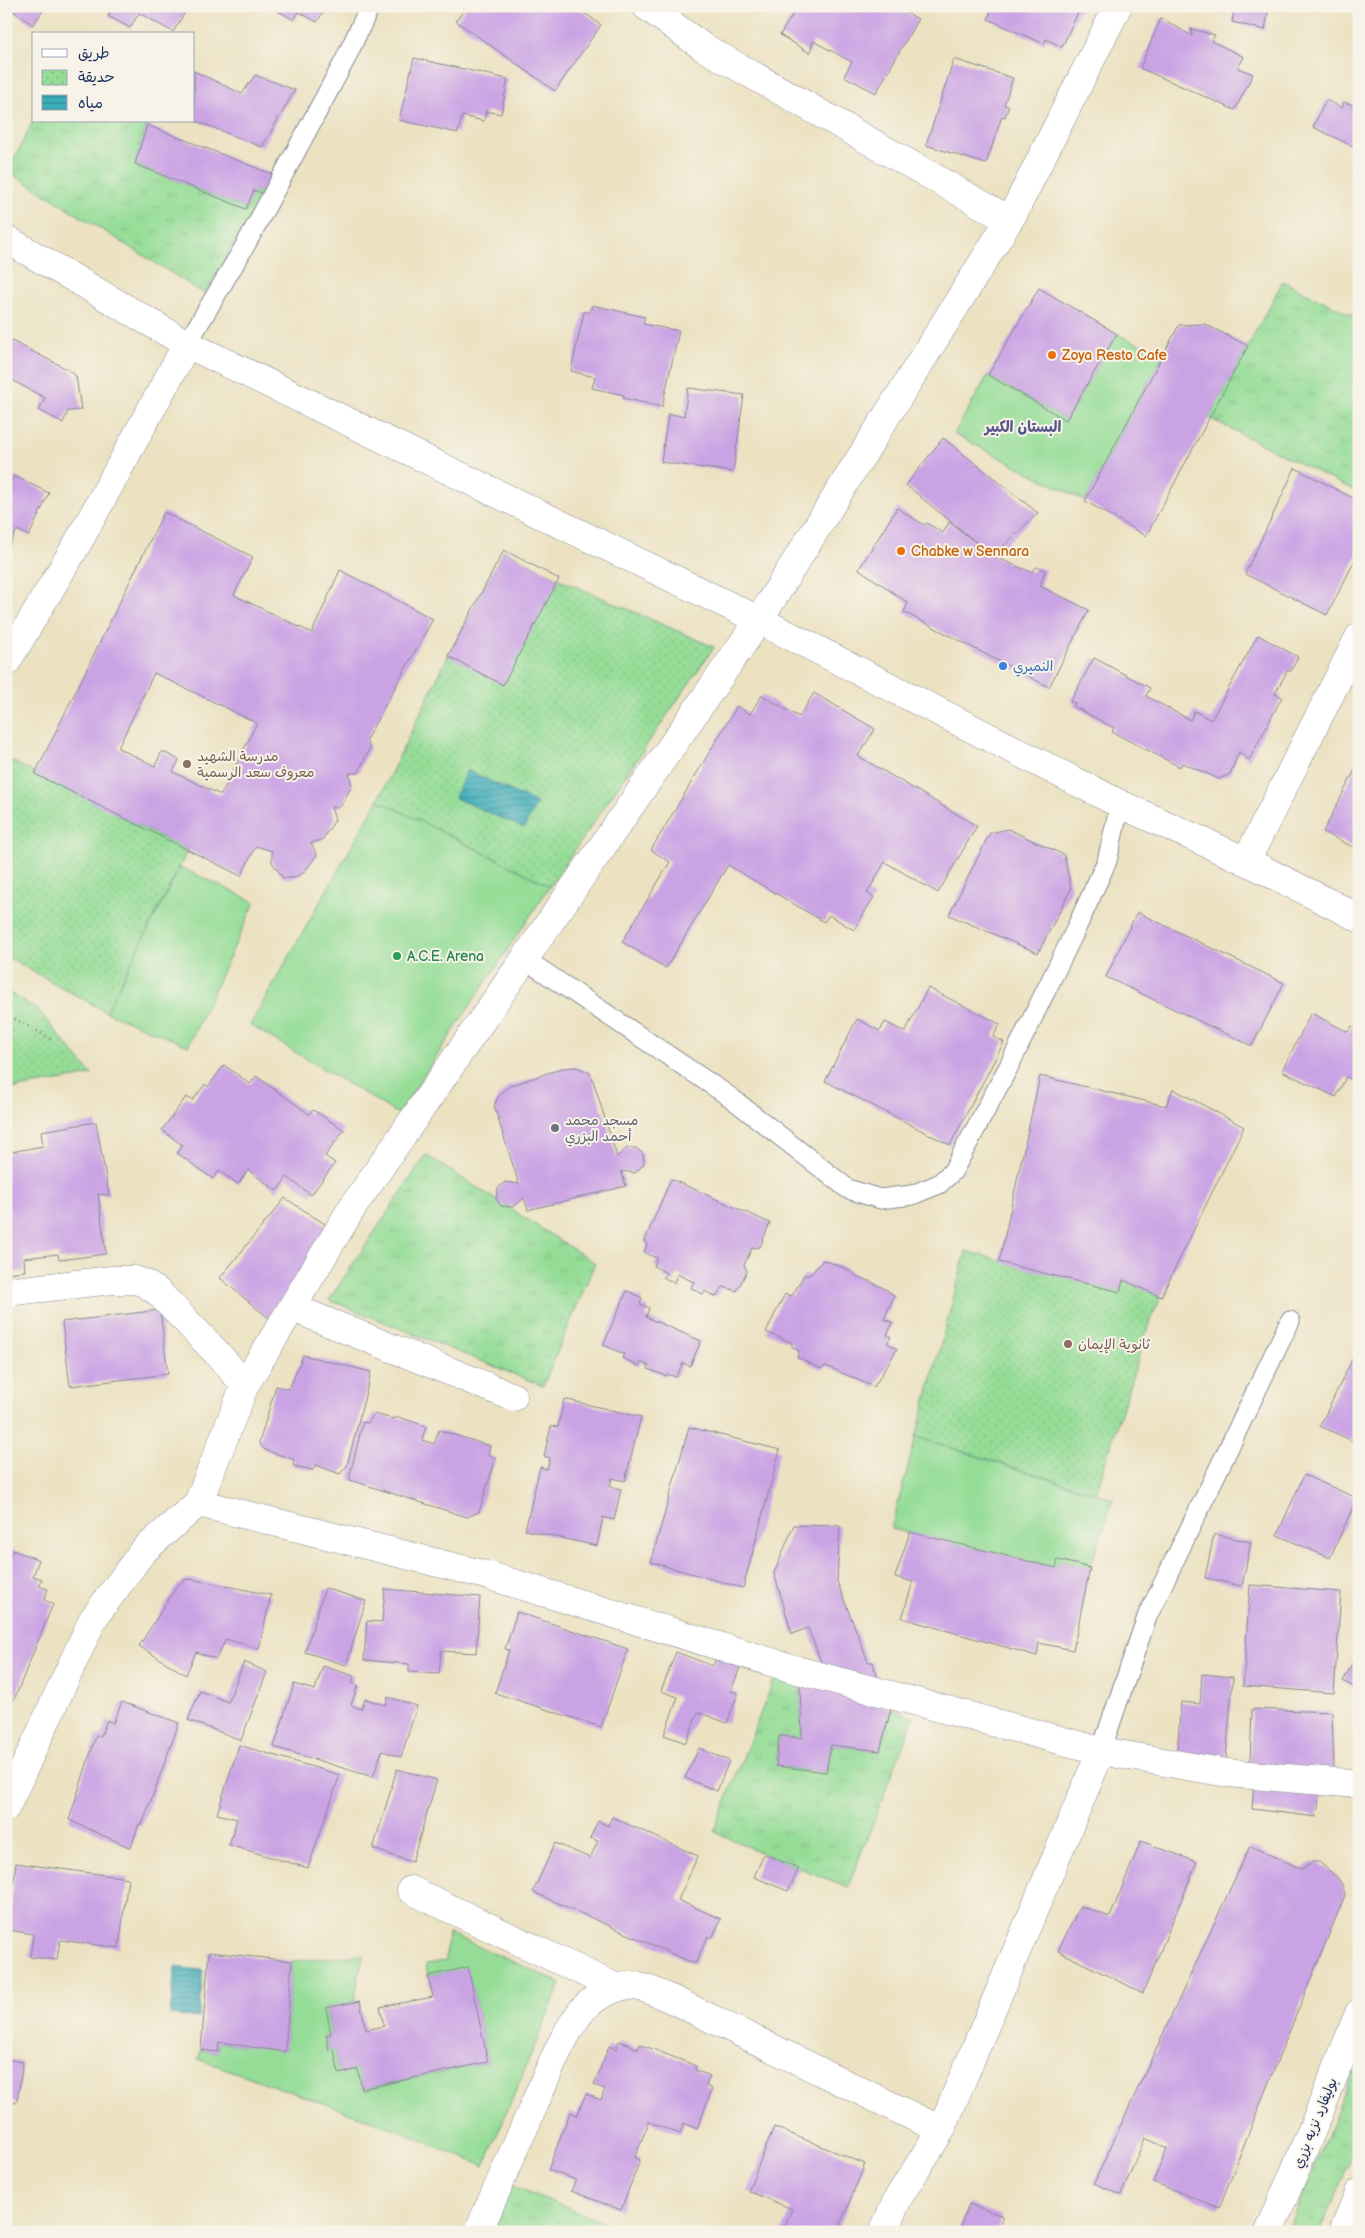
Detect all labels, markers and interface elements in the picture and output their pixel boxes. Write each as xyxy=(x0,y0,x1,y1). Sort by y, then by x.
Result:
legend xyxy=(32,32,195,122)
text: طريق xyxy=(78,44,110,63)
text: حديقة xyxy=(78,68,115,87)
text: مياه xyxy=(78,94,103,113)
place label: Zoya Resto Cafe xyxy=(1061,347,1167,364)
marker: Zoya Resto Cafe xyxy=(1046,349,1058,361)
district label: البستان الكبير xyxy=(983,418,1061,437)
place label: Chabke w Sennara xyxy=(911,543,1029,560)
marker: Chabke w Sennara xyxy=(895,545,907,557)
place label: النميري xyxy=(1013,658,1053,677)
marker: النميري xyxy=(997,660,1009,672)
place label: مدرسة الشهيد معروف سعد الرسمية xyxy=(197,748,314,781)
marker: مدرسة الشهيد معروف سعد الرسمية xyxy=(181,758,193,770)
place label: A.C.E. Arena xyxy=(407,948,484,965)
marker: A.C.E. Arena xyxy=(391,950,403,962)
place label: مسجد محمد أحمد البزري xyxy=(565,1112,639,1147)
marker: مسجد محمد أحمد البزري xyxy=(549,1122,561,1134)
place label: ثانوية الإيمان xyxy=(1078,1336,1151,1354)
marker: ثانوية الإيمان xyxy=(1062,1338,1074,1350)
street label: بوليفارد نزيه بزري xyxy=(1289,2075,1343,2171)

